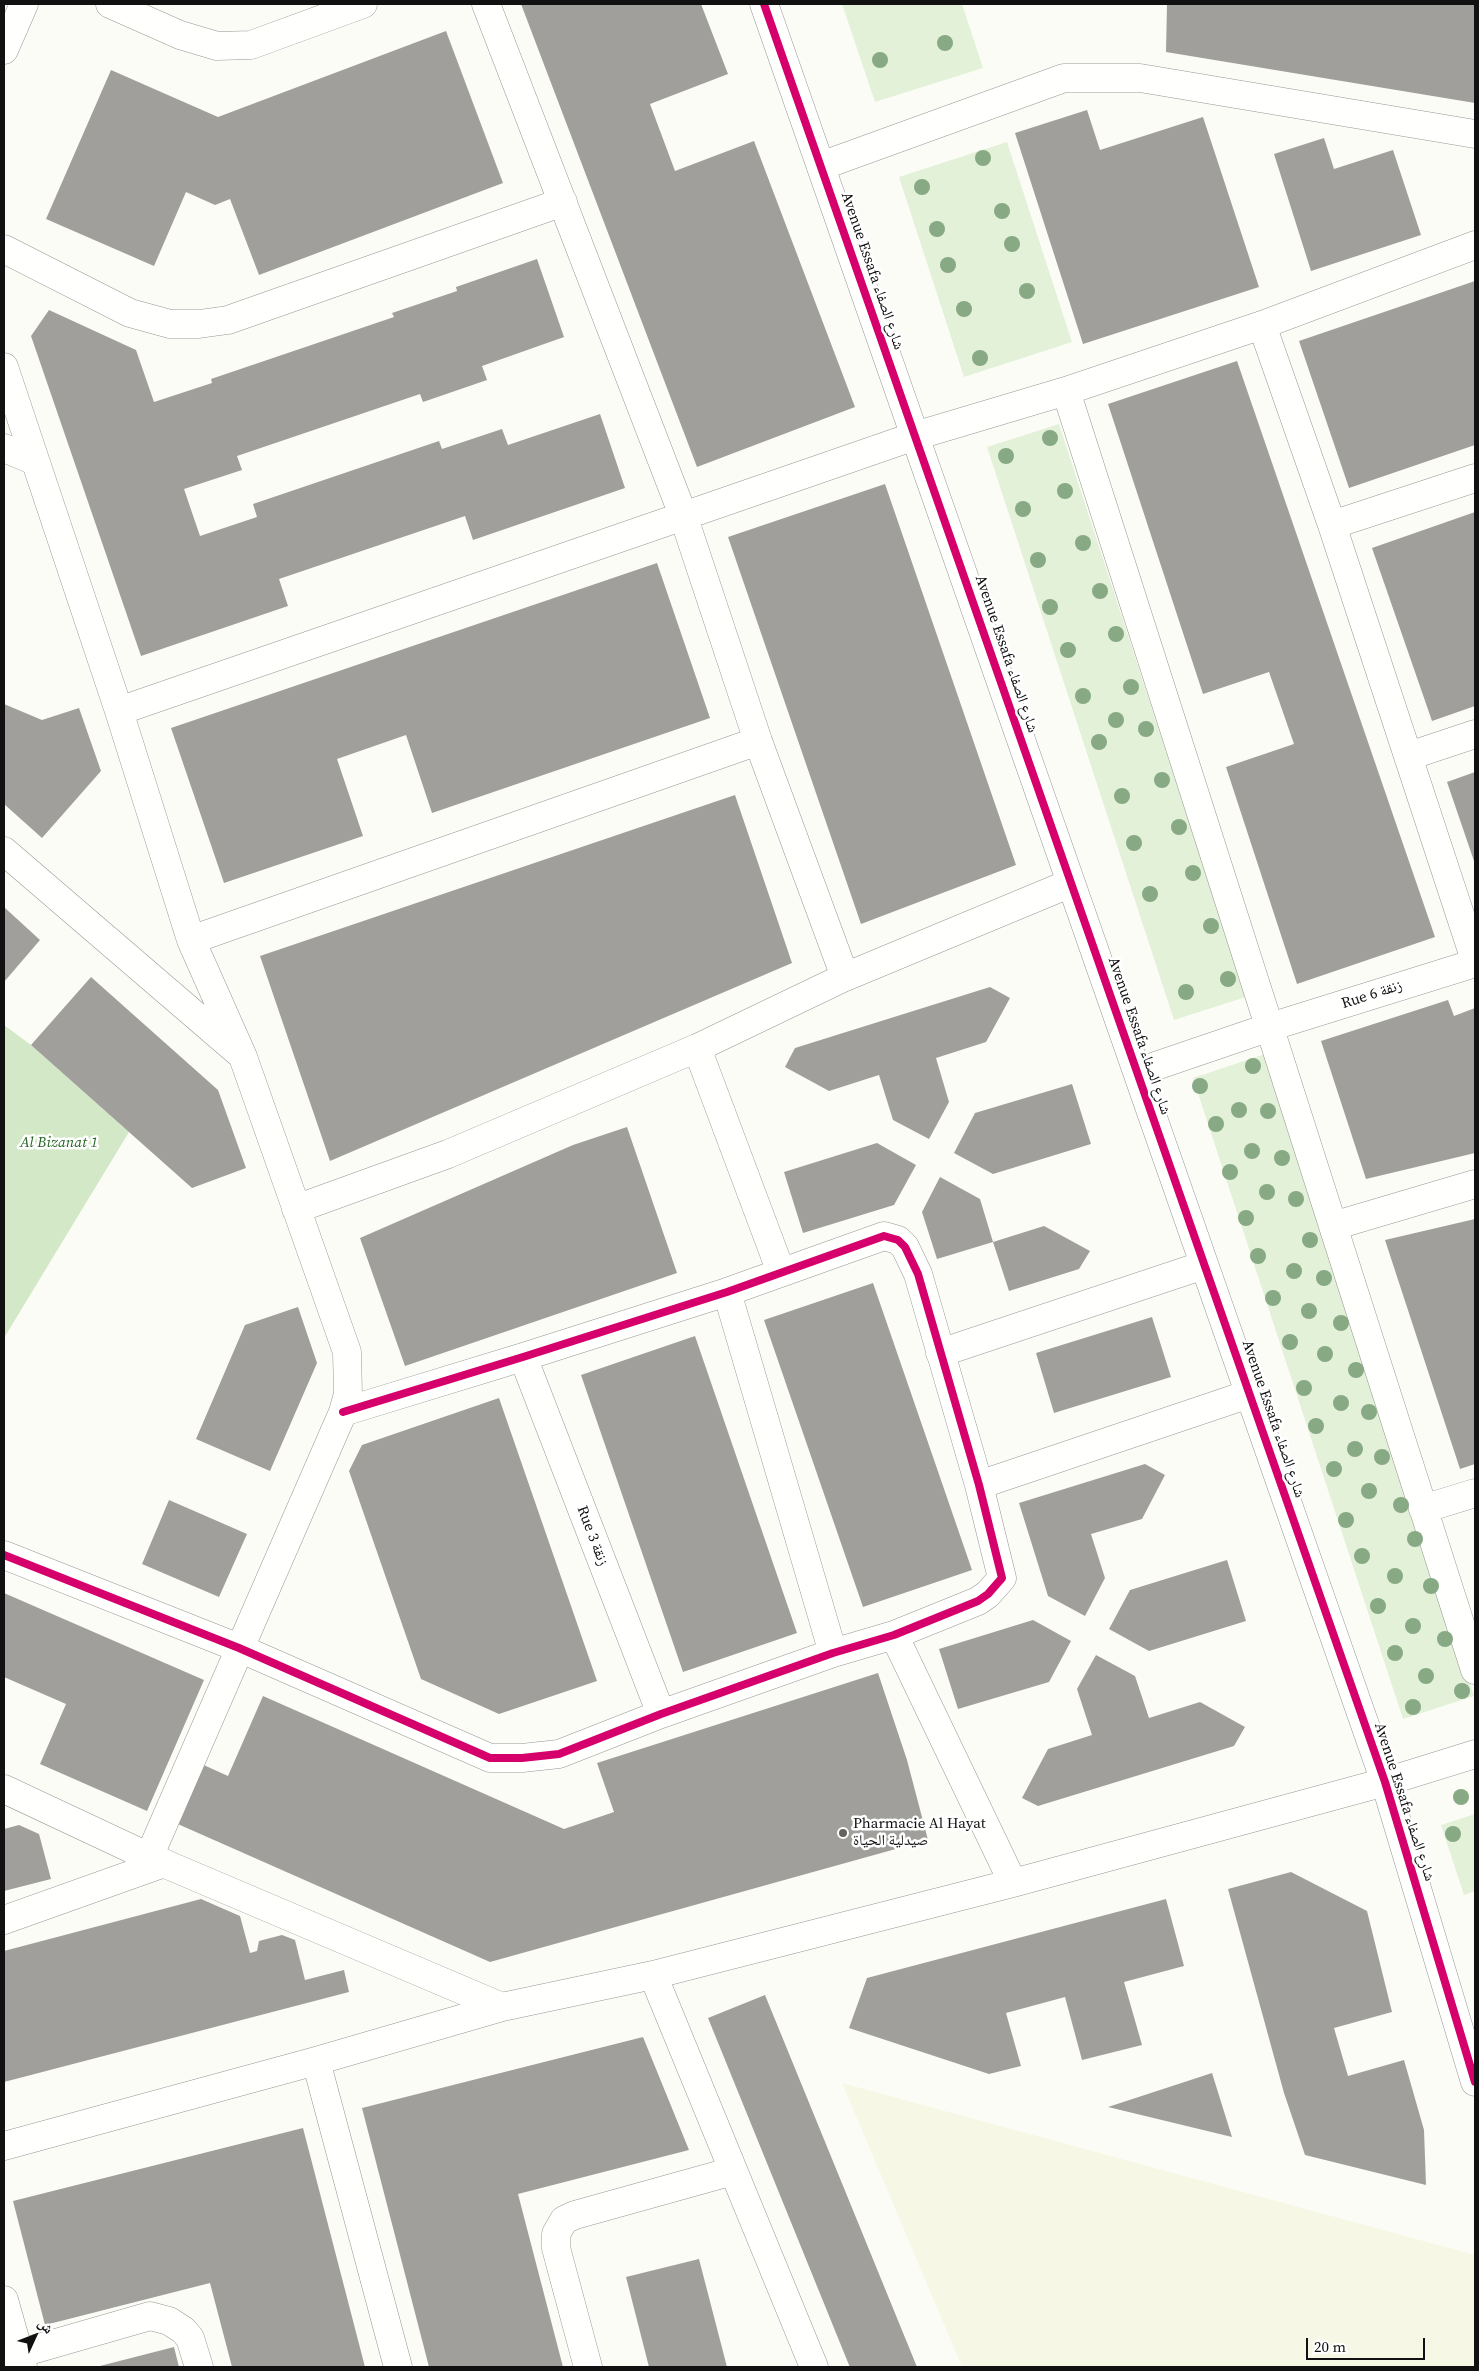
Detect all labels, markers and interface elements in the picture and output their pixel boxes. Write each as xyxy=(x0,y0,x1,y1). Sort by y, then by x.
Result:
street label: Avenue Essafa شارع الصفاء xyxy=(837,190,907,352)
street label: Avenue Essafa شارع الصفاء xyxy=(971,573,1041,735)
street label: Avenue Essafa شارع الصفاء xyxy=(1104,955,1174,1117)
street label: Rue 6 زنقة xyxy=(1339,977,1405,1013)
park label: Al Bizanat 1 xyxy=(20,1134,98,1152)
street label: Avenue Essafa شارع الصفاء xyxy=(1238,1338,1308,1500)
street label: Rue 3 زنقة xyxy=(572,1503,612,1569)
street label: Avenue Essafa شارع الصفاء xyxy=(1370,1721,1438,1883)
place label: Pharmacie Al Hayat صيدلية الحياة xyxy=(853,1815,986,1850)
marker: Pharmacie Al Hayat صيدلية الحياة xyxy=(837,1827,849,1839)
north arrow xyxy=(10,2311,60,2361)
text: ش xyxy=(34,2314,58,2338)
scale bar xyxy=(1309,2328,1428,2360)
text: 20 m xyxy=(1314,2336,1346,2357)

